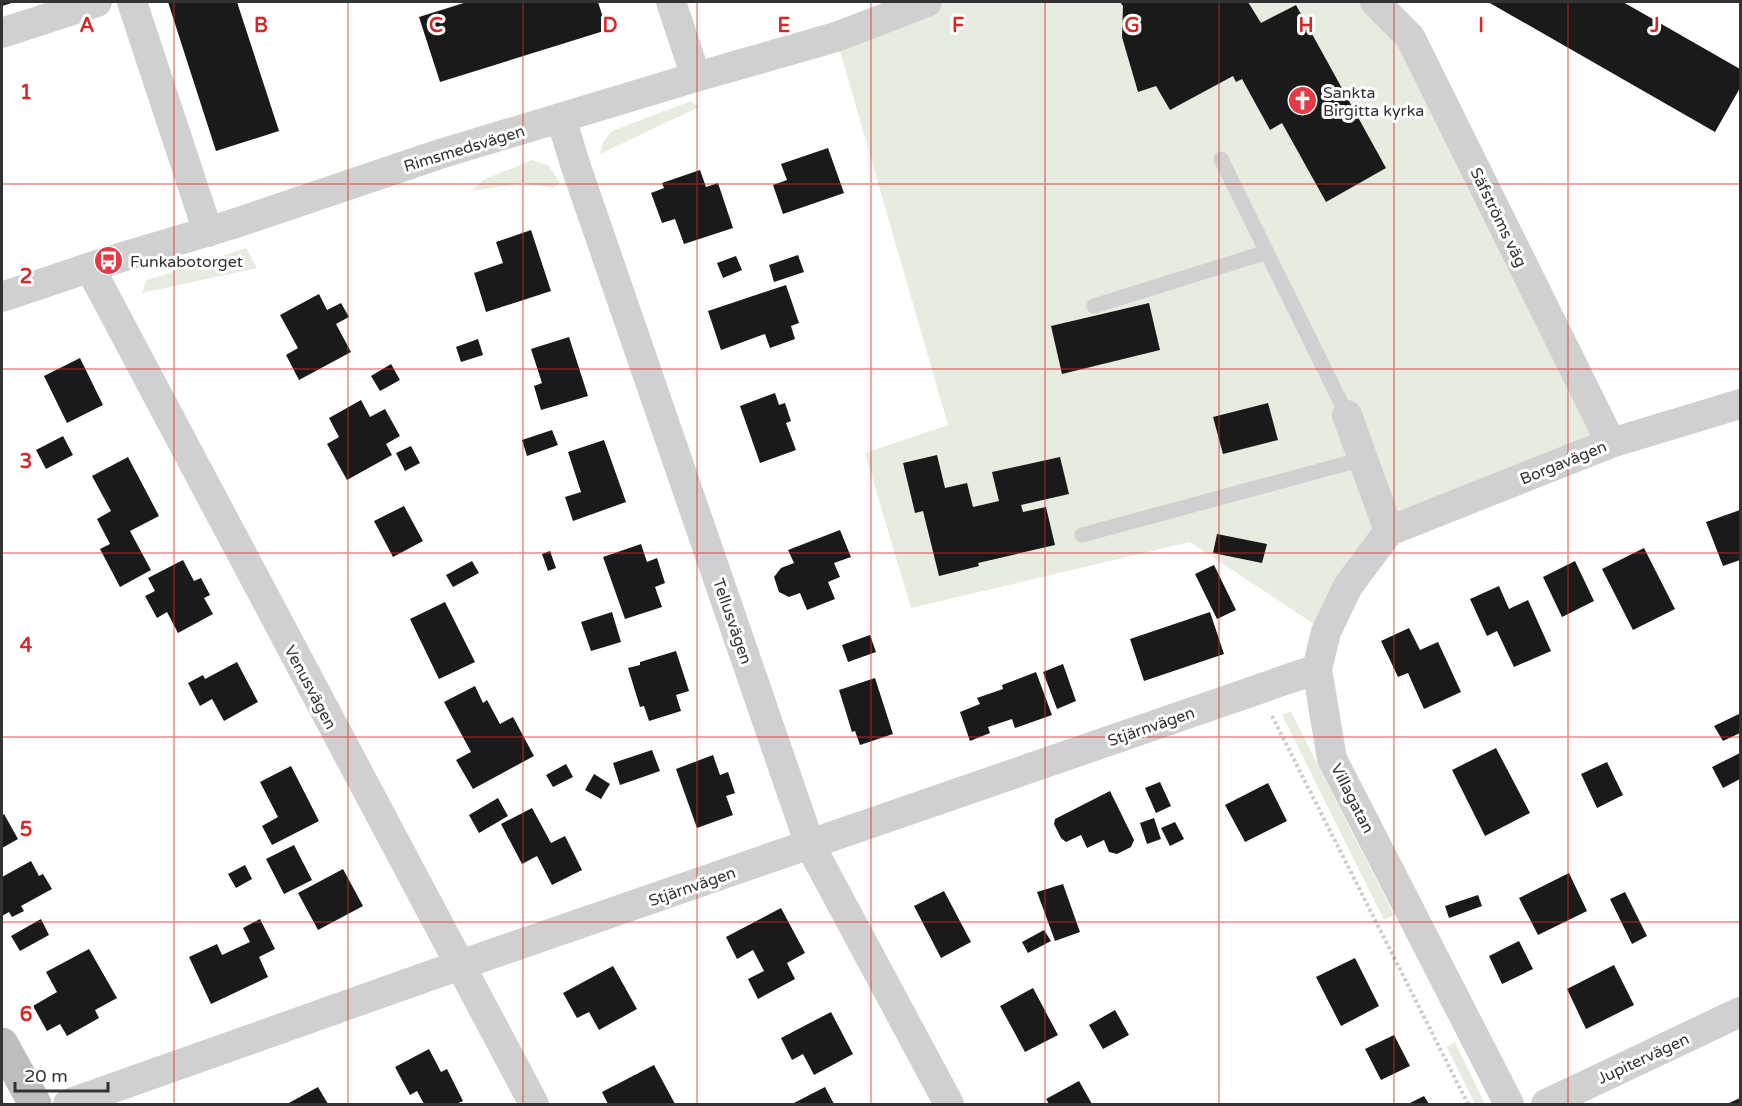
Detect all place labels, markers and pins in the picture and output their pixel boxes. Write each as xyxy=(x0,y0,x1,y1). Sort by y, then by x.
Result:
place label: Sankta Birgitta kyrka xyxy=(1323,83,1424,121)
church icon: Sankta Birgitta kyrka xyxy=(1286,85,1318,117)
bus stop icon: Funkabotorget xyxy=(93,245,125,277)
place label: Funkabotorget xyxy=(130,252,243,272)

